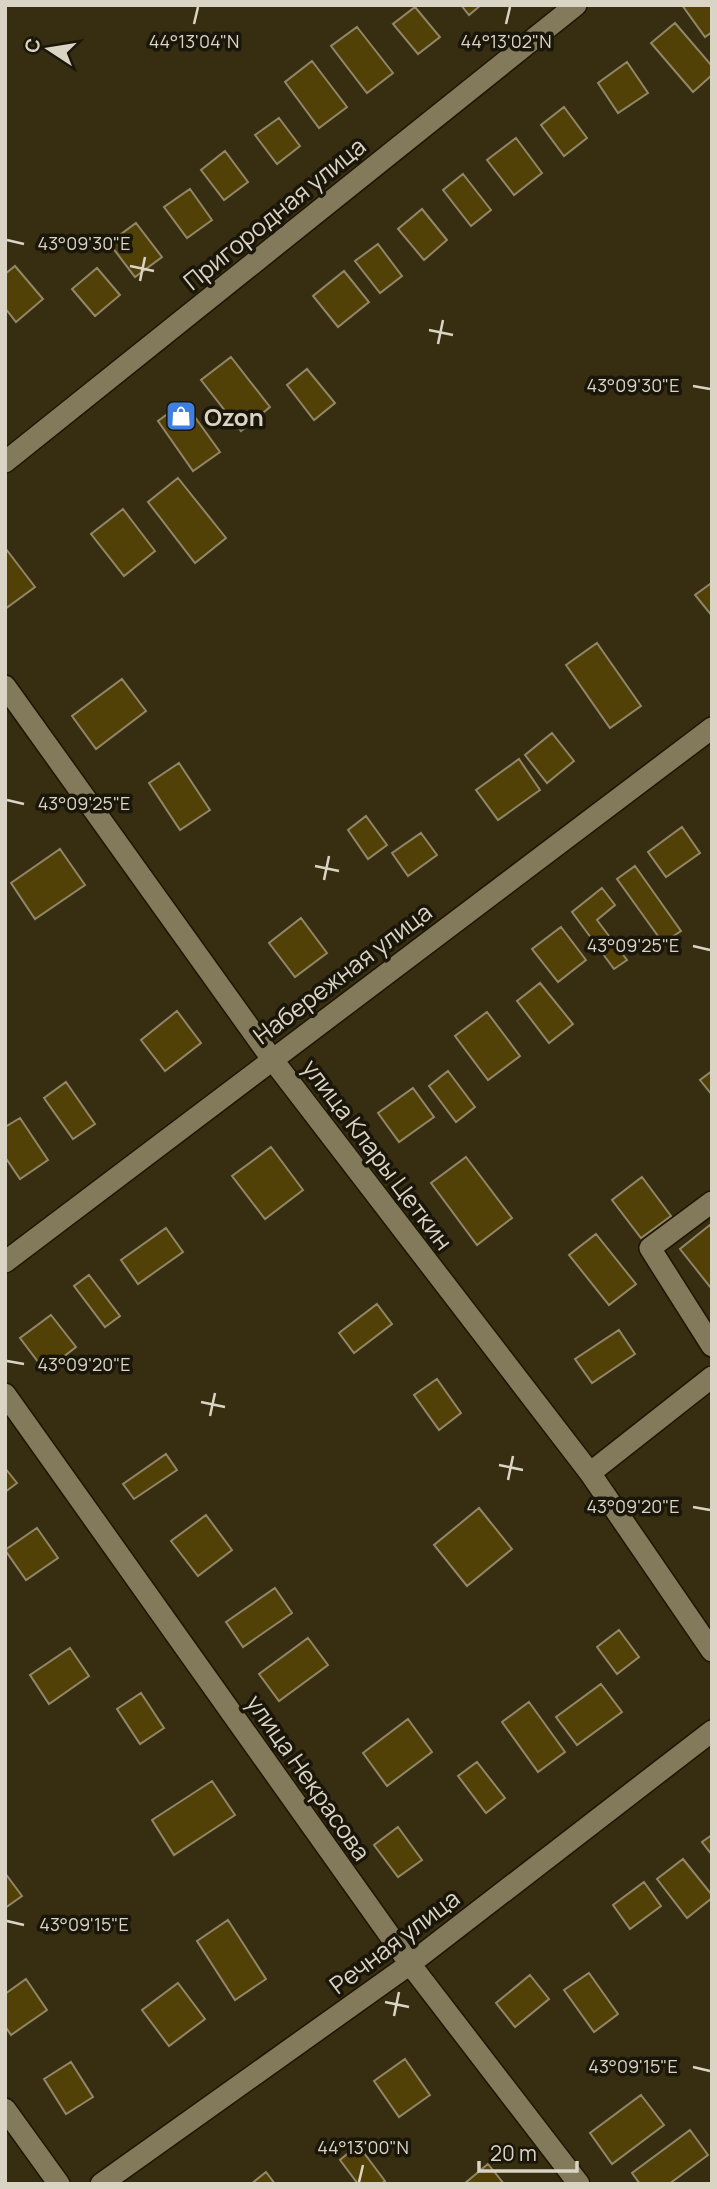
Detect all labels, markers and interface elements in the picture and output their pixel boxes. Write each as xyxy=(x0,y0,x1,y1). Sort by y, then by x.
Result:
north arrow xyxy=(14,14,84,84)
text: 44°13'04"N xyxy=(149,29,239,53)
text: 44°13'02"N xyxy=(461,29,551,53)
text: С xyxy=(18,36,47,55)
street label: Пригородная улица xyxy=(176,129,372,297)
text: 43°09'30"E xyxy=(38,231,130,255)
text: 43°09'30"E xyxy=(587,373,679,397)
shop icon: Ozon xyxy=(164,399,198,433)
place label: Ozon xyxy=(204,400,264,433)
text: 43°09'25"E xyxy=(38,791,130,815)
street label: Набережная улица xyxy=(246,895,438,1051)
text: 43°09'25"E xyxy=(587,933,679,957)
street label: улица Клары Цеткин xyxy=(295,1052,461,1256)
text: 43°09'20"E xyxy=(37,1352,131,1376)
text: 43°09'20"E xyxy=(586,1494,680,1518)
street label: улица Некрасова xyxy=(239,1687,379,1867)
street label: Речная улица xyxy=(322,1881,466,2001)
text: 43°09'15"E xyxy=(39,1912,129,1936)
text: 43°09'15"E xyxy=(588,2054,678,2078)
scale bar xyxy=(479,2130,577,2174)
text: 44°13'00"N xyxy=(317,2135,409,2159)
text: 20 m xyxy=(490,2139,537,2167)

